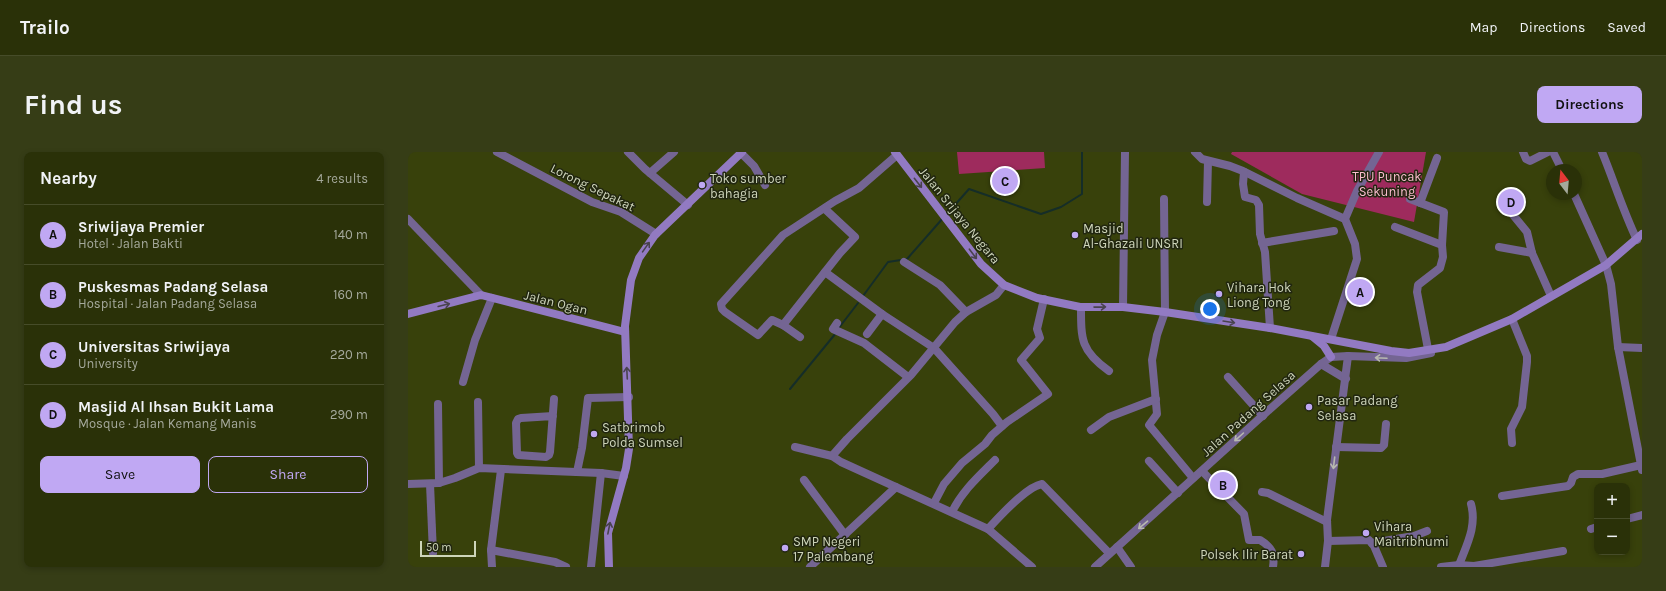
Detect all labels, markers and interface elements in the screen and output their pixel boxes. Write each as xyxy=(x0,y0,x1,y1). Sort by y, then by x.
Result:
text: Trailo xyxy=(20,17,70,39)
text: Map xyxy=(1470,19,1498,36)
text: Directions xyxy=(1520,19,1585,36)
text: Saved xyxy=(1607,19,1646,36)
button: Directions xyxy=(1537,86,1642,123)
text: Find us xyxy=(24,88,123,121)
street label: Lorong Sepakat xyxy=(548,161,637,214)
street label: Jalan Srijaya Negara xyxy=(916,164,1003,267)
north arrow xyxy=(1546,164,1582,200)
pin: C xyxy=(992,166,1018,196)
text: Nearby xyxy=(40,168,97,188)
park label: TPU Puncak Sekuning xyxy=(1352,169,1422,199)
text: 4 results xyxy=(316,171,368,186)
place label: Toko sumber bahagia xyxy=(710,171,786,201)
one-way arrow xyxy=(914,177,923,188)
marker: Toko sumber bahagia xyxy=(697,180,707,190)
pin: D xyxy=(1498,187,1524,217)
text: Sriwijaya Premier xyxy=(78,218,204,236)
place label: Masjid Al-Ghazali UNSRI xyxy=(1083,221,1183,251)
text: A xyxy=(49,227,57,242)
text: 140 m xyxy=(333,227,368,242)
marker: Masjid Al-Ghazali UNSRI xyxy=(1070,230,1080,240)
text: Hotel · Jalan Bakti xyxy=(78,236,183,251)
one-way arrow xyxy=(642,242,650,253)
one-way arrow xyxy=(969,248,977,259)
pin: A xyxy=(1347,277,1373,307)
text: Puskesmas Padang Selasa xyxy=(78,278,268,296)
place label: Vihara Hok Liong Tong xyxy=(1227,280,1291,310)
text: B xyxy=(49,287,57,302)
text: 160 m xyxy=(333,287,368,302)
street label: Jalan Ogan xyxy=(523,287,589,318)
marker: Vihara Hok Liong Tong xyxy=(1214,289,1224,299)
text: Hospital · Jalan Padang Selasa xyxy=(78,296,257,311)
your location xyxy=(1200,299,1220,319)
one-way arrow xyxy=(438,300,451,308)
one-way arrow xyxy=(1093,304,1106,311)
one-way arrow xyxy=(1222,318,1235,326)
text: Universitas Sriwijaya xyxy=(78,338,230,356)
text: C xyxy=(49,347,57,362)
text: 220 m xyxy=(330,347,368,362)
one-way arrow xyxy=(1375,354,1388,361)
text: University xyxy=(78,356,138,371)
one-way arrow xyxy=(624,367,631,380)
street label: Jalan Padang Selasa xyxy=(1198,367,1298,459)
place label: Pasar Padang Selasa xyxy=(1317,393,1398,423)
text: Masjid Al Ihsan Bukit Lama xyxy=(78,398,274,416)
marker: Pasar Padang Selasa xyxy=(1304,402,1314,412)
text: D xyxy=(49,407,57,422)
text: 290 m xyxy=(330,407,368,422)
text: Mosque · Jalan Kemang Manis xyxy=(78,416,257,431)
place label: Satbrimob Polda Sumsel xyxy=(602,420,683,450)
marker: Satbrimob Polda Sumsel xyxy=(589,429,599,439)
one-way arrow xyxy=(1234,433,1245,442)
button: Save xyxy=(40,456,200,493)
button: Share xyxy=(208,456,368,493)
one-way arrow xyxy=(1330,457,1337,470)
pin: B xyxy=(1210,470,1236,500)
map controls xyxy=(1594,483,1630,555)
button: + xyxy=(1594,483,1630,519)
place label: Vihara Maitribhumi xyxy=(1374,519,1449,549)
button: − xyxy=(1594,519,1630,555)
one-way arrow xyxy=(1138,520,1148,529)
one-way arrow xyxy=(606,522,614,535)
marker: Vihara Maitribhumi xyxy=(1361,528,1371,538)
place label: SMP Negeri 17 Palembang xyxy=(793,534,874,564)
scale bar xyxy=(420,539,476,558)
text: 50 m xyxy=(426,541,452,554)
marker: SMP Negeri 17 Palembang xyxy=(780,543,790,553)
place label: Polsek Ilir Barat xyxy=(1200,547,1293,562)
marker: Polsek Ilir Barat xyxy=(1296,549,1306,559)

